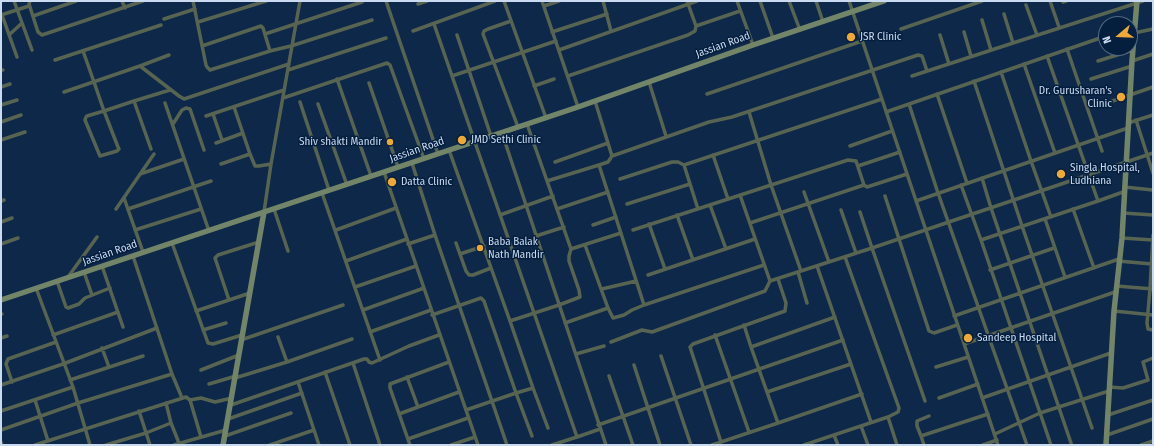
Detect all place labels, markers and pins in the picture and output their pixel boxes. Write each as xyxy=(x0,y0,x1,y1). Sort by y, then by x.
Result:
place label: JSR Clinic xyxy=(860,30,901,44)
marker: JSR Clinic xyxy=(845,31,857,43)
place label: Dr. Gurusharan's Clinic xyxy=(1039,84,1112,110)
marker: Dr. Gurusharan's Clinic xyxy=(1115,91,1127,103)
place label: JMD Sethi Clinic xyxy=(471,133,541,147)
marker: JMD Sethi Clinic xyxy=(456,134,468,146)
place label: Shiv shakti Mandir xyxy=(299,135,382,149)
marker: Shiv shakti Mandir xyxy=(385,137,395,147)
place label: Singla Hospital, Ludhiana xyxy=(1070,161,1140,187)
marker: Singla Hospital, Ludhiana xyxy=(1055,168,1067,180)
place label: Datta Clinic xyxy=(401,175,452,189)
marker: Datta Clinic xyxy=(386,176,398,188)
place label: Baba Balak Nath Mandir xyxy=(488,235,544,261)
marker: Baba Balak Nath Mandir xyxy=(475,243,485,253)
place label: Sandeep Hospital xyxy=(977,331,1056,345)
marker: Sandeep Hospital xyxy=(962,332,974,344)

